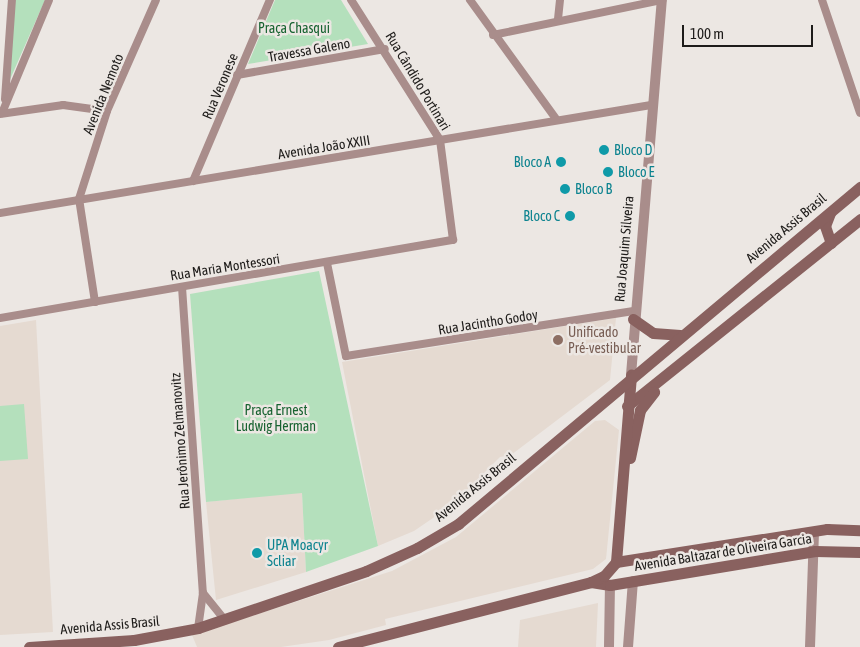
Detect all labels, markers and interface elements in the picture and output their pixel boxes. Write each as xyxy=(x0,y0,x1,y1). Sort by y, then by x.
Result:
scale bar xyxy=(685,15,816,47)
park label: Praça Chasqui xyxy=(258,20,330,36)
text: 100 m xyxy=(690,25,724,42)
street label: Rua Cândido Portinari xyxy=(382,29,454,133)
street label: Travessa Galeno xyxy=(267,35,351,65)
street label: Rua Veronese xyxy=(199,50,241,122)
street label: Avenida Nemoto xyxy=(79,51,127,137)
street label: Avenida João XXIII xyxy=(277,131,371,163)
place label: Bloco D xyxy=(614,142,652,158)
marker: Bloco D xyxy=(598,144,610,156)
place label: Bloco A xyxy=(514,154,551,170)
marker: Bloco A xyxy=(555,156,567,168)
place label: Bloco E xyxy=(618,164,654,180)
marker: Bloco E xyxy=(602,166,614,178)
place label: Bloco B xyxy=(575,181,612,197)
marker: Bloco B xyxy=(559,183,571,195)
street label: Avenida Assis Brasil xyxy=(742,190,830,266)
street label: Rua Joaquim Silveira xyxy=(611,195,637,303)
place label: Bloco C xyxy=(523,208,560,224)
marker: Bloco C xyxy=(564,210,576,222)
street label: Rua Maria Montessori xyxy=(169,250,281,284)
street label: Rua Jacintho Godoy xyxy=(437,306,539,338)
place label: Unificado Pré-vestibular xyxy=(568,324,641,357)
marker: Unificado Pré-vestibular xyxy=(552,334,564,346)
street label: Rua Jerônimo Zelmanovitz xyxy=(167,372,193,510)
park label: Praça Ernest Ludwig Herman xyxy=(236,402,316,434)
street label: Avenida Assis Brasil xyxy=(431,449,519,525)
street label: Avenida Baltazar de Oliveira Garcia xyxy=(633,530,813,574)
place label: UPA Moacyr Scliar xyxy=(267,537,328,570)
marker: UPA Moacyr Scliar xyxy=(251,547,263,559)
street label: Avenida Assis Brasil xyxy=(60,612,160,638)

